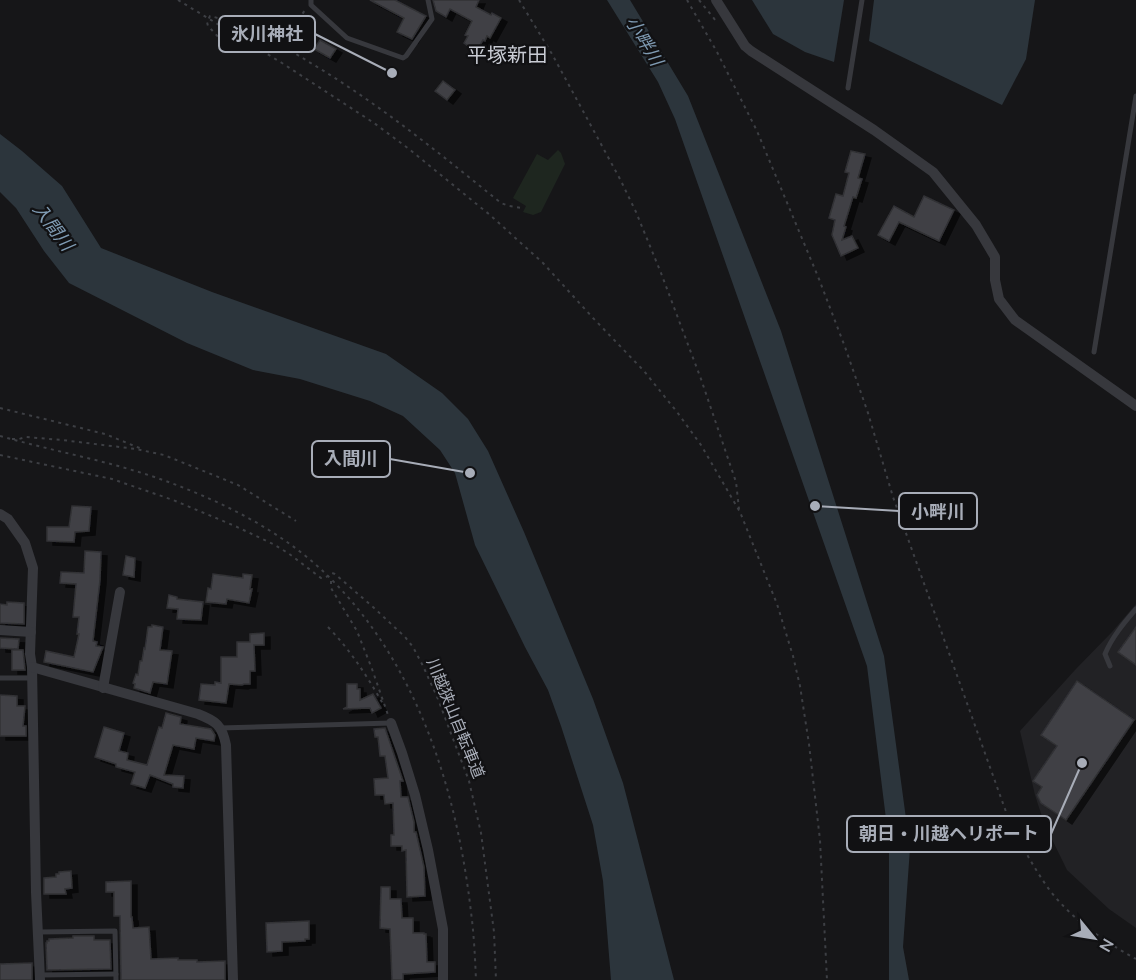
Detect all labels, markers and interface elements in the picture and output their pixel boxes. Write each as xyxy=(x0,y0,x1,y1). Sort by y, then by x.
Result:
water label: 小畔川 xyxy=(621,12,669,72)
callout: 氷川神社 xyxy=(219,16,315,52)
text: 氷川神社 xyxy=(231,22,303,45)
district label: 平塚新田 xyxy=(467,42,547,67)
water label: 入間川 xyxy=(28,198,80,257)
callout: 入間川 xyxy=(312,441,390,477)
text: 入間川 xyxy=(324,447,378,470)
callout: 小畔川 xyxy=(899,493,977,529)
text: 小畔川 xyxy=(911,500,965,523)
street label: 川越狭山自転車道 xyxy=(423,655,489,781)
callout: 朝日・川越ヘリポート xyxy=(847,816,1051,852)
text: 朝日・川越ヘリポート xyxy=(859,822,1039,845)
north arrow xyxy=(1064,908,1124,968)
text: N xyxy=(1095,935,1119,956)

